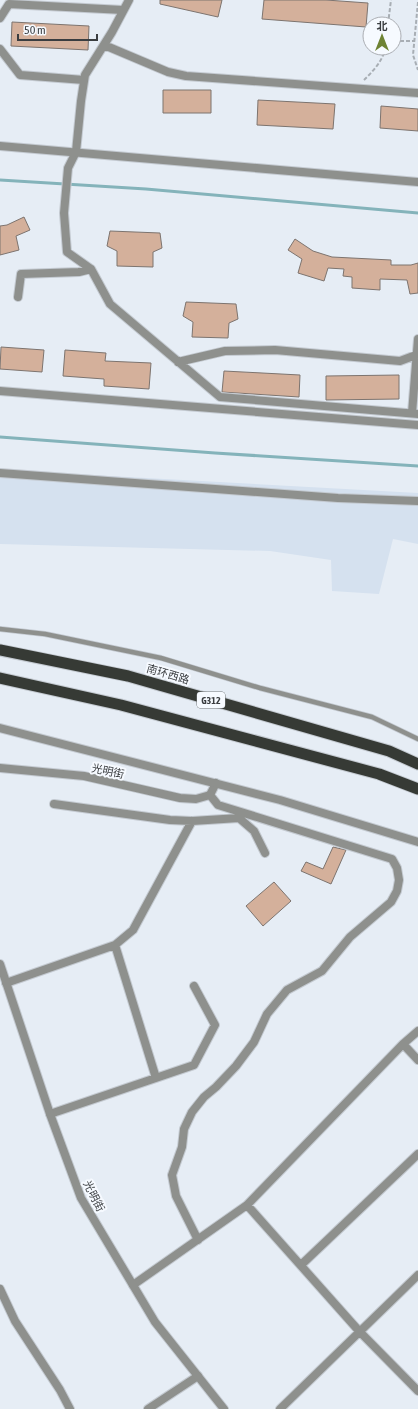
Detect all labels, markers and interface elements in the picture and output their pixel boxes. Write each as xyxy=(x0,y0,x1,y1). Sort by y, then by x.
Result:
scale bar xyxy=(18,16,97,42)
north arrow xyxy=(362,16,402,56)
text: 北 xyxy=(377,20,388,32)
text: 50 m xyxy=(24,23,46,37)
street label: 南环西路 xyxy=(145,662,191,686)
road number: G312 xyxy=(197,692,225,708)
street label: 光明街 xyxy=(91,762,125,780)
street label: 光明街 xyxy=(81,1179,107,1213)

